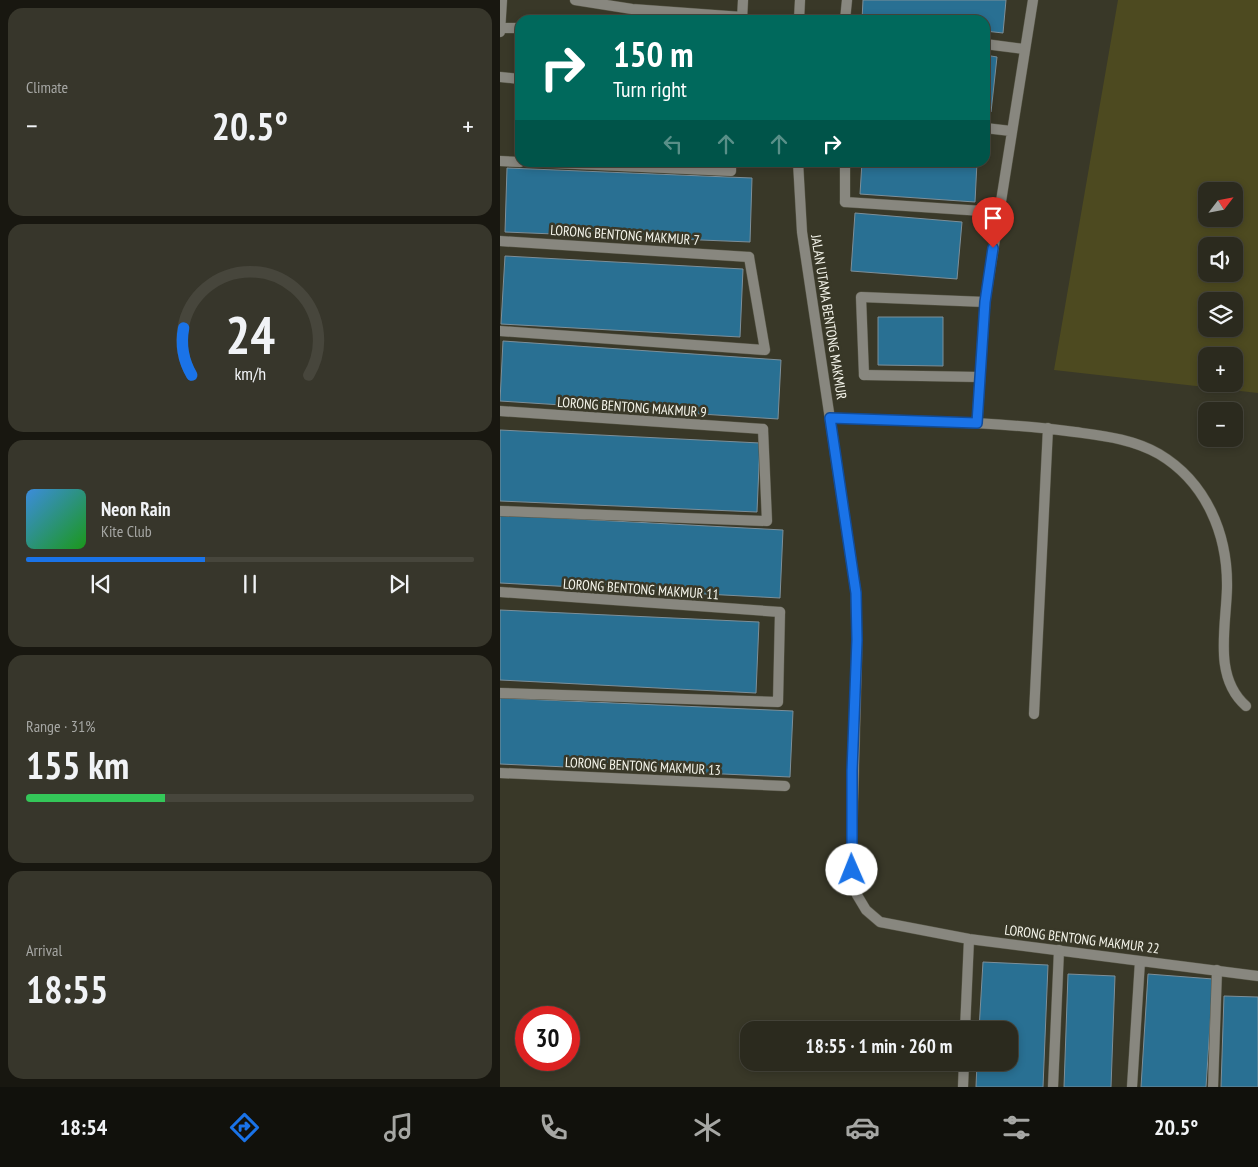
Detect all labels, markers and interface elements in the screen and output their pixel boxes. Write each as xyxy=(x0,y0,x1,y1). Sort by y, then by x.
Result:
text: 150 m xyxy=(613,31,694,77)
icon: right xyxy=(530,35,595,100)
text: Turn right xyxy=(613,75,687,103)
text: Climate xyxy=(26,77,68,97)
text: 20.5° xyxy=(212,101,288,150)
text: − xyxy=(26,107,38,144)
text: + xyxy=(462,107,474,144)
icon: left xyxy=(659,130,687,158)
icon: ahead xyxy=(712,130,740,158)
icon: ahead xyxy=(765,130,793,158)
icon: right xyxy=(818,130,846,158)
north arrow xyxy=(1198,182,1242,228)
map controls xyxy=(1198,182,1243,447)
pin xyxy=(972,197,1014,248)
icon: arrive xyxy=(979,204,1007,232)
street label: LORONG BENTONG MAKMUR 7 xyxy=(550,221,700,249)
street label: JALAN UTAMA BENTONG MAKMUR xyxy=(807,232,851,401)
button: sound xyxy=(1198,237,1243,282)
button: layers xyxy=(1198,292,1243,337)
text: 24 xyxy=(225,301,275,368)
button: + xyxy=(1198,347,1243,392)
text: km/h xyxy=(234,362,266,385)
street label: LORONG BENTONG MAKMUR 9 xyxy=(557,393,707,421)
button: − xyxy=(1198,402,1243,447)
text: Neon Rain xyxy=(101,497,170,521)
text: Kite Club xyxy=(101,521,152,541)
icon: previous xyxy=(87,570,115,598)
icon: pause xyxy=(236,570,264,598)
icon: next xyxy=(385,570,413,598)
street label: LORONG BENTONG MAKMUR 11 xyxy=(563,575,719,603)
text: Range · 31% xyxy=(26,716,95,736)
text: 155 km xyxy=(26,740,129,789)
street label: LORONG BENTONG MAKMUR 13 xyxy=(565,753,721,779)
position arrow xyxy=(825,843,877,895)
street label: LORONG BENTONG MAKMUR 22 xyxy=(1003,921,1161,957)
text: Arrival xyxy=(26,940,62,960)
text: 18:55 xyxy=(26,964,108,1013)
speed limit sign: 30 xyxy=(515,1006,580,1071)
text: 18:55 · 1 min · 260 m xyxy=(806,1034,952,1058)
icon: directions xyxy=(227,1110,262,1145)
icon: music xyxy=(381,1110,416,1145)
icon: phone xyxy=(536,1110,571,1145)
icon: climate xyxy=(690,1110,725,1145)
icon: car xyxy=(845,1110,880,1145)
icon: filters xyxy=(999,1110,1034,1145)
text: 18:54 xyxy=(60,1113,107,1141)
text: 20.5° xyxy=(1154,1113,1198,1141)

